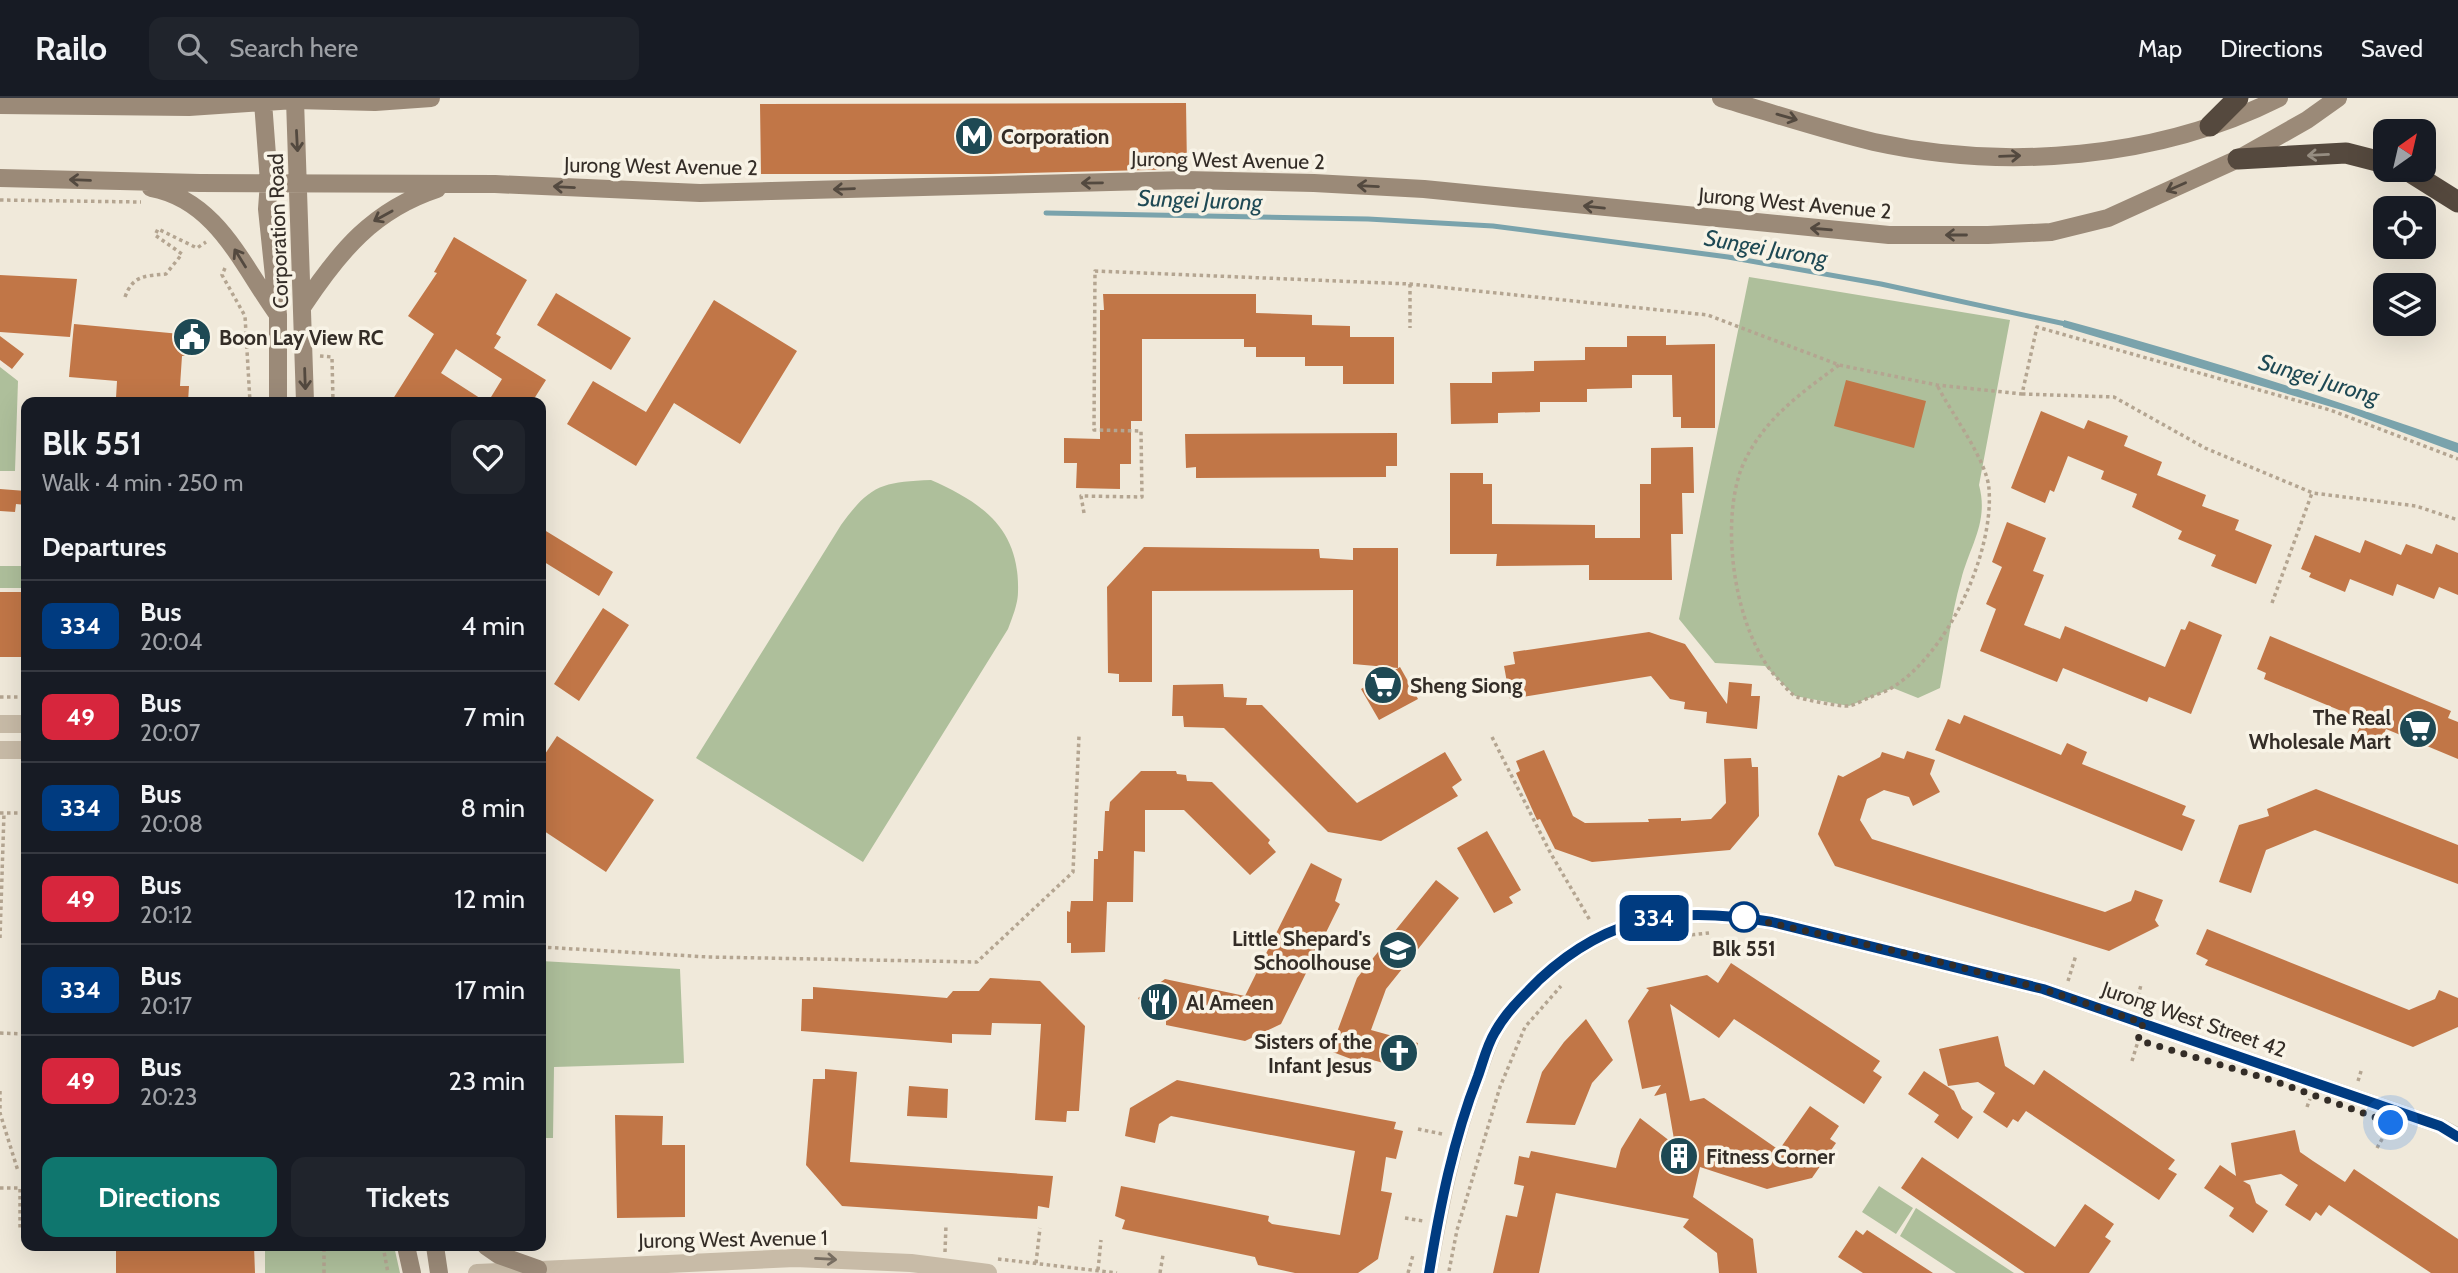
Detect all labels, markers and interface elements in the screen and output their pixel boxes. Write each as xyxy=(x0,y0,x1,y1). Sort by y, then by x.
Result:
search box xyxy=(149,17,639,80)
text: Railo xyxy=(35,28,107,68)
icon: search xyxy=(173,29,211,67)
text: Search here xyxy=(229,32,358,64)
text: Map xyxy=(2138,34,2182,63)
text: Directions xyxy=(2220,34,2323,63)
text: Saved xyxy=(2361,34,2423,63)
one-way arrow xyxy=(1775,111,1797,124)
metro station icon: Corporation xyxy=(953,115,995,157)
north arrow xyxy=(2373,119,2436,182)
map controls xyxy=(2373,119,2436,336)
place label: Corporation xyxy=(1001,124,1109,149)
one-way arrow xyxy=(291,129,304,152)
street label: Jurong West Avenue 2 xyxy=(1130,146,1325,174)
one-way arrow xyxy=(2307,148,2330,161)
one-way arrow xyxy=(1998,149,2021,162)
street label: Jurong West Avenue 2 xyxy=(563,152,758,180)
street label: Corporation Road xyxy=(263,153,293,309)
one-way arrow xyxy=(68,174,91,187)
one-way arrow xyxy=(1080,176,1103,190)
one-way arrow xyxy=(1357,179,1380,192)
one-way arrow xyxy=(553,181,576,194)
one-way arrow xyxy=(2165,181,2187,194)
one-way arrow xyxy=(832,182,855,196)
street label: Jurong West Avenue 2 xyxy=(1696,182,1893,224)
water label: Sungei Jurong xyxy=(1137,184,1264,216)
button: locate xyxy=(2373,196,2436,259)
one-way arrow xyxy=(1584,200,1606,213)
one-way arrow xyxy=(374,209,394,223)
one-way arrow xyxy=(1810,222,1833,235)
water label: Sungei Jurong xyxy=(1702,223,1831,273)
one-way arrow xyxy=(1945,228,1968,242)
one-way arrow xyxy=(232,248,246,268)
button: layers xyxy=(2373,273,2436,336)
public building icon: Boon Lay View RC xyxy=(171,316,213,358)
place label: Boon Lay View RC xyxy=(219,325,384,350)
water label: Sungei Jurong xyxy=(2255,347,2384,411)
one-way arrow xyxy=(298,367,312,390)
button: heart xyxy=(451,420,525,494)
text: Blk 551 xyxy=(42,423,142,463)
text: Walk · 4 min · 250 m xyxy=(42,469,244,497)
text: Departures xyxy=(42,531,166,563)
text: Bus xyxy=(140,596,181,628)
text: 4 min xyxy=(461,610,525,642)
text: 334 xyxy=(60,611,101,640)
text: 20:04 xyxy=(140,628,202,656)
supermarket icon: Sheng Siong xyxy=(1362,664,1404,706)
place label: Sheng Siong xyxy=(1410,673,1523,698)
text: Bus xyxy=(140,687,181,719)
text: 7 min xyxy=(463,701,525,733)
text: 49 xyxy=(66,702,95,731)
place label: The Real Wholesale Mart xyxy=(2249,705,2391,754)
supermarket icon: The Real Wholesale Mart xyxy=(2397,708,2439,750)
text: 20:07 xyxy=(140,719,200,747)
text: Bus xyxy=(140,778,181,810)
text: 8 min xyxy=(461,792,525,824)
text: 334 xyxy=(60,793,101,822)
text: 20:08 xyxy=(140,810,203,838)
text: Bus xyxy=(140,869,181,901)
text: 12 min xyxy=(454,883,525,915)
text: 49 xyxy=(66,884,95,913)
line badge: 334 xyxy=(1614,895,1694,941)
text: 20:12 xyxy=(140,901,192,929)
marker: Blk 551 xyxy=(1729,902,1759,932)
text: 334 xyxy=(1634,903,1674,932)
place label: Little Shepard's Schoolhouse xyxy=(1232,926,1371,975)
school or university icon: Little Shepard's Schoolhouse xyxy=(1377,929,1419,971)
place label: Blk 551 xyxy=(1712,936,1776,961)
text: Bus xyxy=(140,960,181,992)
text: 17 min xyxy=(455,974,525,1006)
text: 334 xyxy=(60,975,101,1004)
street label: Jurong West Street 42 xyxy=(2098,975,2289,1062)
restaurant icon: Al Ameen xyxy=(1138,981,1180,1023)
place label: Al Ameen xyxy=(1186,990,1274,1015)
text: 20:17 xyxy=(140,992,192,1020)
place label: Sisters of the Infant Jesus xyxy=(1254,1029,1372,1078)
church icon: Sisters of the Infant Jesus xyxy=(1378,1032,1420,1074)
text: Bus xyxy=(140,1051,181,1083)
text: 23 min xyxy=(449,1065,525,1097)
text: 49 xyxy=(66,1066,95,1095)
text: 20:23 xyxy=(140,1083,197,1111)
your location xyxy=(2373,1105,2408,1140)
building icon: Fitness Corner xyxy=(1658,1135,1700,1177)
place label: Fitness Corner xyxy=(1706,1144,1835,1169)
button: Directions xyxy=(42,1157,277,1237)
button: Tickets xyxy=(291,1157,525,1237)
street label: Jurong West Avenue 1 xyxy=(637,1225,828,1253)
one-way arrow xyxy=(814,1253,837,1266)

